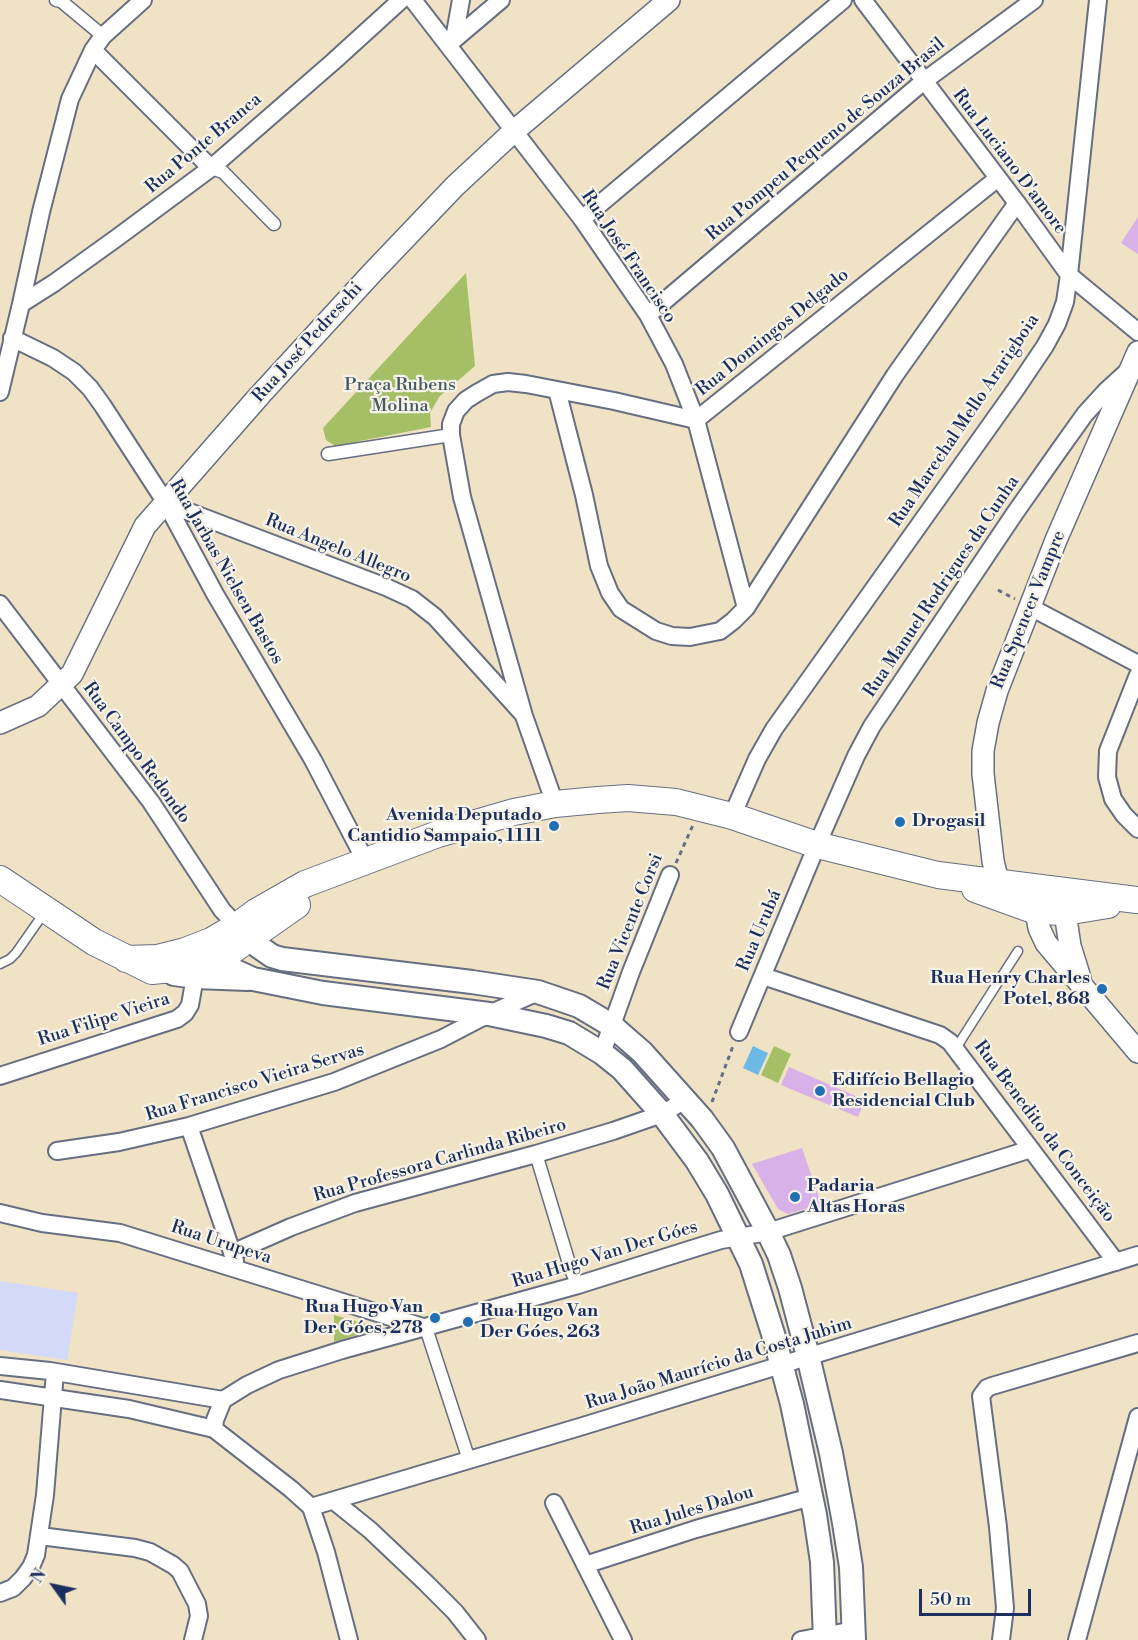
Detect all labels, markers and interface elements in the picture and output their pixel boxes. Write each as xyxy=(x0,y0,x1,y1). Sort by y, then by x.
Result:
street label: Rua Pompeu Pequeno de Souza Brasil xyxy=(702,34,950,246)
street label: Rua Luciano D'amore xyxy=(947,85,1071,239)
street label: Rua Ponte Branca xyxy=(142,89,266,199)
street label: Rua José Francisco xyxy=(576,187,680,327)
street label: Rua Domingos Delgado xyxy=(692,265,854,401)
street label: Rua José Pedreschi xyxy=(248,278,368,408)
street label: Rua Marechal Mello Ararigboia xyxy=(885,310,1045,532)
park label: Praça Rubens Molina xyxy=(344,375,456,418)
street label: Rua Manuel Rodrigues da Cunha xyxy=(860,472,1024,702)
street label: Rua Jarbas Nielsen Bastos xyxy=(164,476,288,668)
street label: Rua Angelo Allegro xyxy=(262,510,414,588)
street label: Rua Spencer Vampre xyxy=(987,528,1071,692)
street label: Rua Campo Redondo xyxy=(77,678,195,828)
place label: Avenida Deputado Cantidio Sampaio, 1111 xyxy=(347,805,542,848)
place label: Drogasil xyxy=(912,811,985,833)
marker: Drogasil xyxy=(893,815,907,829)
marker: Avenida Deputado Cantidio Sampaio, 1111 xyxy=(547,819,561,833)
street label: Rua Vicente Corsi xyxy=(594,851,668,993)
street label: Rua Urubá xyxy=(733,887,787,975)
place label: Rua Henry Charles Potel, 868 xyxy=(930,968,1090,1010)
marker: Rua Henry Charles Potel, 868 xyxy=(1095,982,1109,996)
street label: Rua Filipe Vieira xyxy=(35,989,173,1051)
street label: Rua Benedito da Conceição xyxy=(969,1037,1119,1227)
street label: Rua Francisco Vieira Servas xyxy=(143,1039,367,1127)
place label: Edifício Bellagio Residencial Club xyxy=(832,1070,975,1112)
marker: Edifício Bellagio Residencial Club xyxy=(813,1084,827,1098)
street label: Rua Professora Carlinda Ribeiro xyxy=(311,1114,569,1208)
place label: Padaria Altas Horas xyxy=(807,1176,905,1218)
marker: Padaria Altas Horas xyxy=(788,1190,802,1204)
street label: Rua Hugo Van Der Góes xyxy=(509,1216,701,1294)
street label: Rua Urupeva xyxy=(168,1217,274,1269)
place label: Rua Hugo Van Der Góes, 278 xyxy=(303,1297,423,1340)
place label: Rua Hugo Van Der Góes, 263 xyxy=(480,1301,600,1344)
marker: Rua Hugo Van Der Góes, 278 xyxy=(428,1311,442,1325)
street label: Rua João Maurício da Costa Jubim xyxy=(583,1313,855,1415)
marker: Rua Hugo Van Der Góes, 263 xyxy=(461,1315,475,1329)
street label: Rua Jules Dalou xyxy=(628,1482,756,1540)
north arrow xyxy=(24,1556,84,1616)
text: N xyxy=(27,1565,51,1587)
scale bar xyxy=(922,1577,1034,1615)
text: 50 m xyxy=(930,1588,971,1611)

